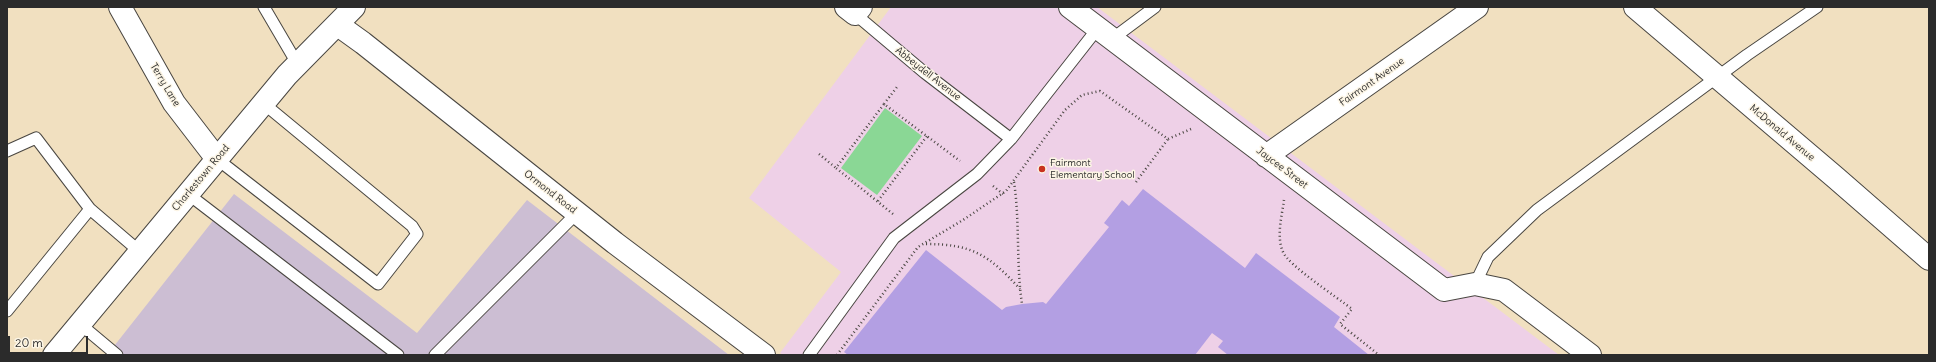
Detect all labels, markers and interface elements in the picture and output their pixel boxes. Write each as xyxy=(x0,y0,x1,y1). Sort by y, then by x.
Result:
street label: Abbeydell Avenue xyxy=(893,45,963,103)
street label: Fairmont Avenue xyxy=(1337,55,1407,109)
street label: Terry Lane xyxy=(147,61,183,109)
street label: McDonald Avenue xyxy=(1747,102,1817,164)
street label: Charlestown Road xyxy=(170,142,232,214)
street label: Jaycee Street xyxy=(1254,145,1310,191)
place label: Fairmont Elementary School xyxy=(1050,157,1134,180)
marker: Fairmont Elementary School xyxy=(1037,164,1047,174)
street label: Ormond Road xyxy=(521,168,579,216)
scale bar xyxy=(10,328,90,354)
text: 20 m xyxy=(15,335,43,350)

